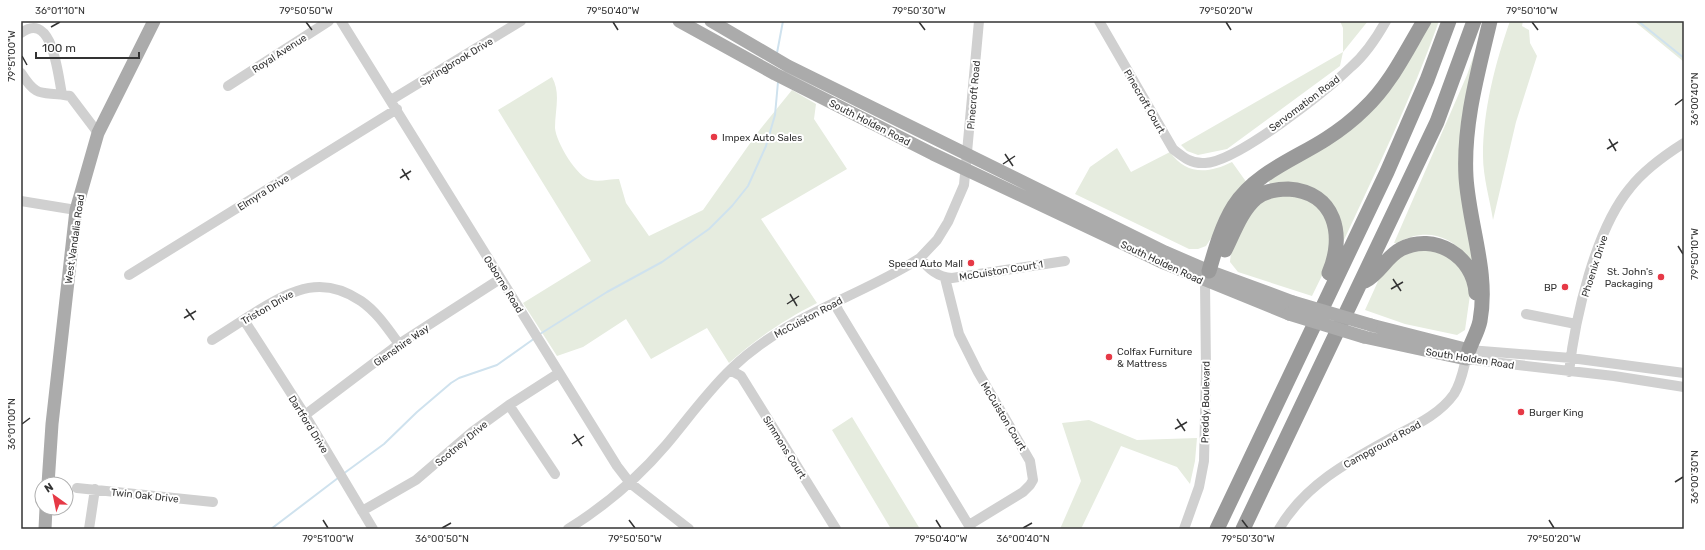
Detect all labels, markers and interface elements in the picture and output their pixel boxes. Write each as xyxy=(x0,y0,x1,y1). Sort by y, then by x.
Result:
text: 36°01'10"N xyxy=(35,5,85,17)
text: 79°50'50"W xyxy=(279,5,333,17)
text: 79°50'40"W xyxy=(586,5,640,17)
text: 79°50'30"W xyxy=(892,5,946,17)
text: 79°50'20"W xyxy=(1199,5,1253,17)
text: 79°50'10"W xyxy=(1506,5,1558,17)
text: 79°51'00"W xyxy=(6,30,18,82)
street label: Royal Avenue xyxy=(250,32,309,76)
scale bar xyxy=(36,34,139,60)
street label: Springbrook Drive xyxy=(418,35,496,88)
text: 100 m xyxy=(42,41,76,55)
street label: Pinecroft Road xyxy=(965,60,983,130)
street label: Pinecroft Court xyxy=(1121,67,1167,136)
text: 36°00'40"N xyxy=(1689,72,1701,126)
street label: Servomation Road xyxy=(1267,73,1342,134)
street label: South Holden Road xyxy=(827,97,912,149)
marker: Impex Auto Sales xyxy=(709,132,719,142)
place label: Impex Auto Sales xyxy=(722,132,802,144)
street label: Elmyra Drive xyxy=(236,172,292,213)
street label: West Vandalia Road xyxy=(63,194,87,285)
text: 79°50'10"W xyxy=(1689,228,1701,280)
street label: Phoenix Drive xyxy=(1579,234,1611,299)
street label: South Holden Road xyxy=(1118,239,1205,287)
street label: Osborne Road xyxy=(481,254,526,315)
place label: Speed Auto Mall xyxy=(888,258,963,270)
street label: McCuiston Court 1 xyxy=(958,258,1044,284)
marker: Speed Auto Mall xyxy=(966,258,976,268)
place label: St. John's Packaging xyxy=(1605,266,1653,290)
marker: St. John's Packaging xyxy=(1656,272,1666,282)
place label: BP xyxy=(1544,282,1558,294)
marker: BP xyxy=(1560,282,1570,292)
street label: Triston Drive xyxy=(239,288,296,328)
street label: McCuiston Road xyxy=(772,295,845,341)
street label: Glenshire Way xyxy=(372,322,432,369)
place label: Colfax Furniture & Mattress xyxy=(1117,346,1193,370)
street label: South Holden Road xyxy=(1425,346,1515,372)
marker: Colfax Furniture & Mattress xyxy=(1104,352,1114,362)
street label: Preddy Boulevard xyxy=(1199,361,1213,443)
street label: McCuiston Court xyxy=(978,380,1028,453)
street label: Dartford Drive xyxy=(286,393,331,456)
text: 36°01'00"N xyxy=(6,398,18,450)
marker: Burger King xyxy=(1516,407,1526,417)
place label: Burger King xyxy=(1529,407,1583,419)
street label: Simmons Court xyxy=(760,414,808,481)
street label: Scotney Drive xyxy=(433,418,491,469)
street label: Campground Road xyxy=(1342,419,1423,471)
text: 36°00'30"N xyxy=(1689,450,1701,504)
north arrow xyxy=(34,476,74,516)
text: N xyxy=(42,480,56,496)
street label: Twin Oak Drive xyxy=(111,486,180,506)
text: 79°51'00"W xyxy=(302,533,354,545)
text: 36°00'50"N xyxy=(415,533,469,545)
text: 79°50'50"W xyxy=(608,533,662,545)
text: 79°50'40"W xyxy=(914,533,968,545)
text: 36°00'40"N xyxy=(996,533,1050,545)
text: 79°50'30"W xyxy=(1221,533,1275,545)
text: 79°50'20"W xyxy=(1527,533,1581,545)

